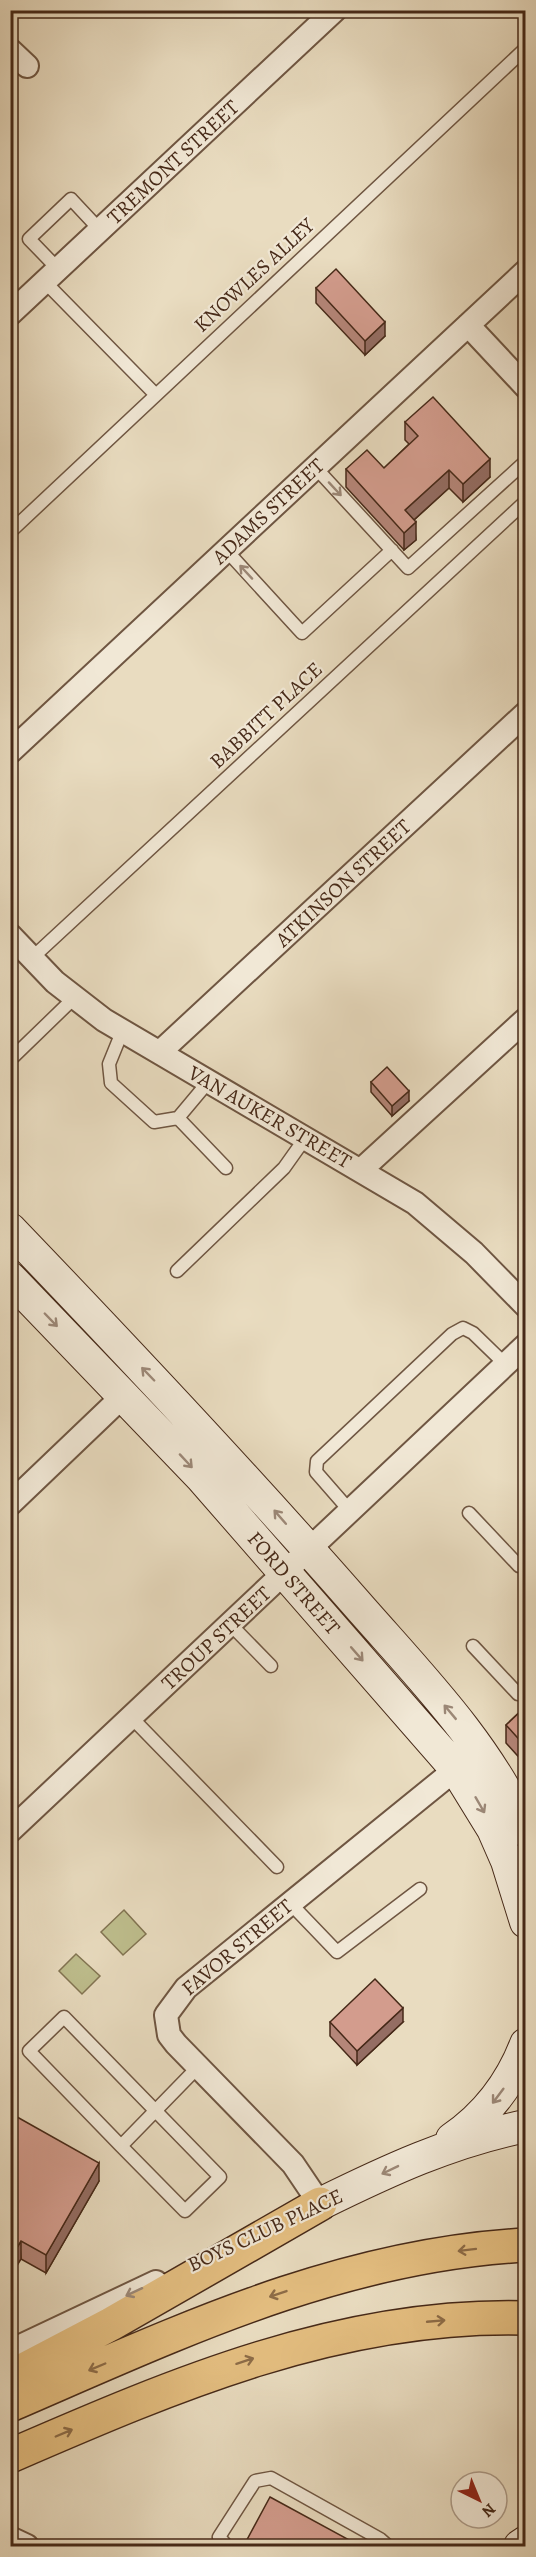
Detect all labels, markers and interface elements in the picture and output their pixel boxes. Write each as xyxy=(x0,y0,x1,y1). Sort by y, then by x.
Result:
street label: TREMONT STREET xyxy=(101,93,245,230)
street label: KNOWLES ALLEY xyxy=(188,211,321,338)
street label: ADAMS STREET xyxy=(205,451,331,571)
one-way arrow xyxy=(328,481,342,496)
one-way arrow xyxy=(239,565,253,580)
street label: BABBITT PLACE xyxy=(204,655,328,775)
street label: ATKINSON STREET xyxy=(268,812,417,954)
street label: VAN AUKER STREET xyxy=(182,1058,357,1175)
one-way arrow xyxy=(44,1313,58,1328)
one-way arrow xyxy=(141,1366,155,1381)
one-way arrow xyxy=(179,1453,193,1468)
one-way arrow xyxy=(273,1510,287,1525)
street label: FORD STREET xyxy=(241,1525,347,1641)
street label: TROUP STREET xyxy=(155,1580,277,1696)
one-way arrow xyxy=(350,1646,364,1661)
one-way arrow xyxy=(443,1704,456,1720)
one-way arrow xyxy=(474,1796,486,1813)
street label: FAVOR STREET xyxy=(175,1892,299,2002)
one-way arrow xyxy=(492,2087,505,2103)
one-way arrow xyxy=(382,2164,400,2176)
street label: BOYS CLUB PLACE xyxy=(183,2182,347,2278)
one-way arrow xyxy=(458,2245,478,2256)
one-way arrow xyxy=(126,2287,144,2299)
one-way arrow xyxy=(269,2289,288,2300)
one-way arrow xyxy=(425,2315,445,2326)
one-way arrow xyxy=(235,2355,254,2366)
one-way arrow xyxy=(88,2363,106,2374)
one-way arrow xyxy=(54,2427,73,2438)
north arrow xyxy=(449,2470,509,2530)
text: N xyxy=(477,2498,500,2522)

